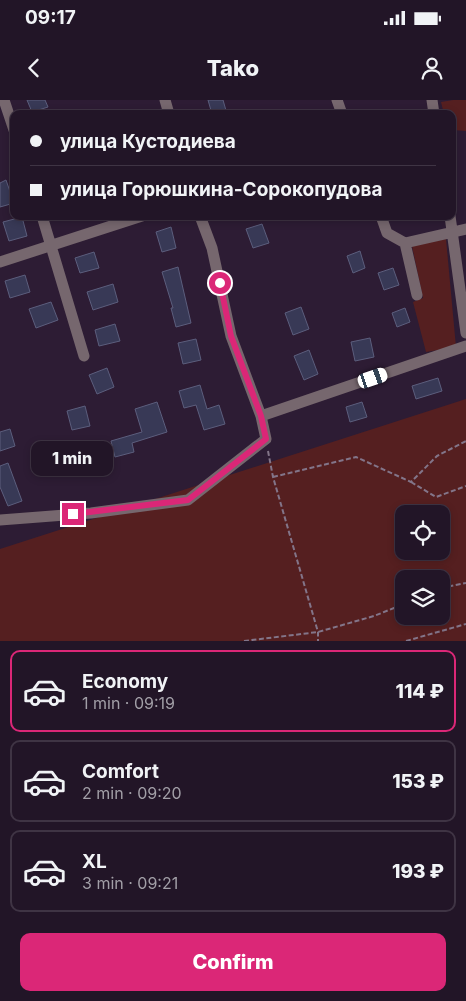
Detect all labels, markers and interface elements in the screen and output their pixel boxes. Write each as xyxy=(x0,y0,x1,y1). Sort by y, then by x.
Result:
text: 09:17 xyxy=(25,6,76,29)
icon: back xyxy=(20,54,48,82)
icon: person xyxy=(418,54,446,82)
text: Tako xyxy=(207,55,259,81)
text: улица Кустодиева xyxy=(60,130,236,153)
text: улица Горюшкина-Сорокопудова xyxy=(60,178,382,201)
route start xyxy=(209,272,231,294)
car xyxy=(356,366,389,390)
callout: 1 min xyxy=(32,442,114,476)
text: 1 min xyxy=(52,448,92,468)
route end xyxy=(62,503,84,525)
map controls xyxy=(395,505,450,625)
button: locate xyxy=(395,505,450,560)
button: layers xyxy=(395,570,450,625)
icon: car xyxy=(22,669,67,714)
text: Economy xyxy=(82,670,168,693)
text: 114 ₽ xyxy=(396,680,444,703)
text: 1 min · 09:19 xyxy=(82,693,175,713)
icon: car xyxy=(22,759,67,804)
text: Comfort xyxy=(82,760,159,783)
text: 153 ₽ xyxy=(392,770,444,793)
text: 2 min · 09:20 xyxy=(82,783,182,803)
icon: car xyxy=(22,849,67,894)
text: XL xyxy=(82,850,107,873)
text: 193 ₽ xyxy=(392,860,444,883)
text: 3 min · 09:21 xyxy=(82,873,178,893)
button: Confirm xyxy=(20,933,446,991)

